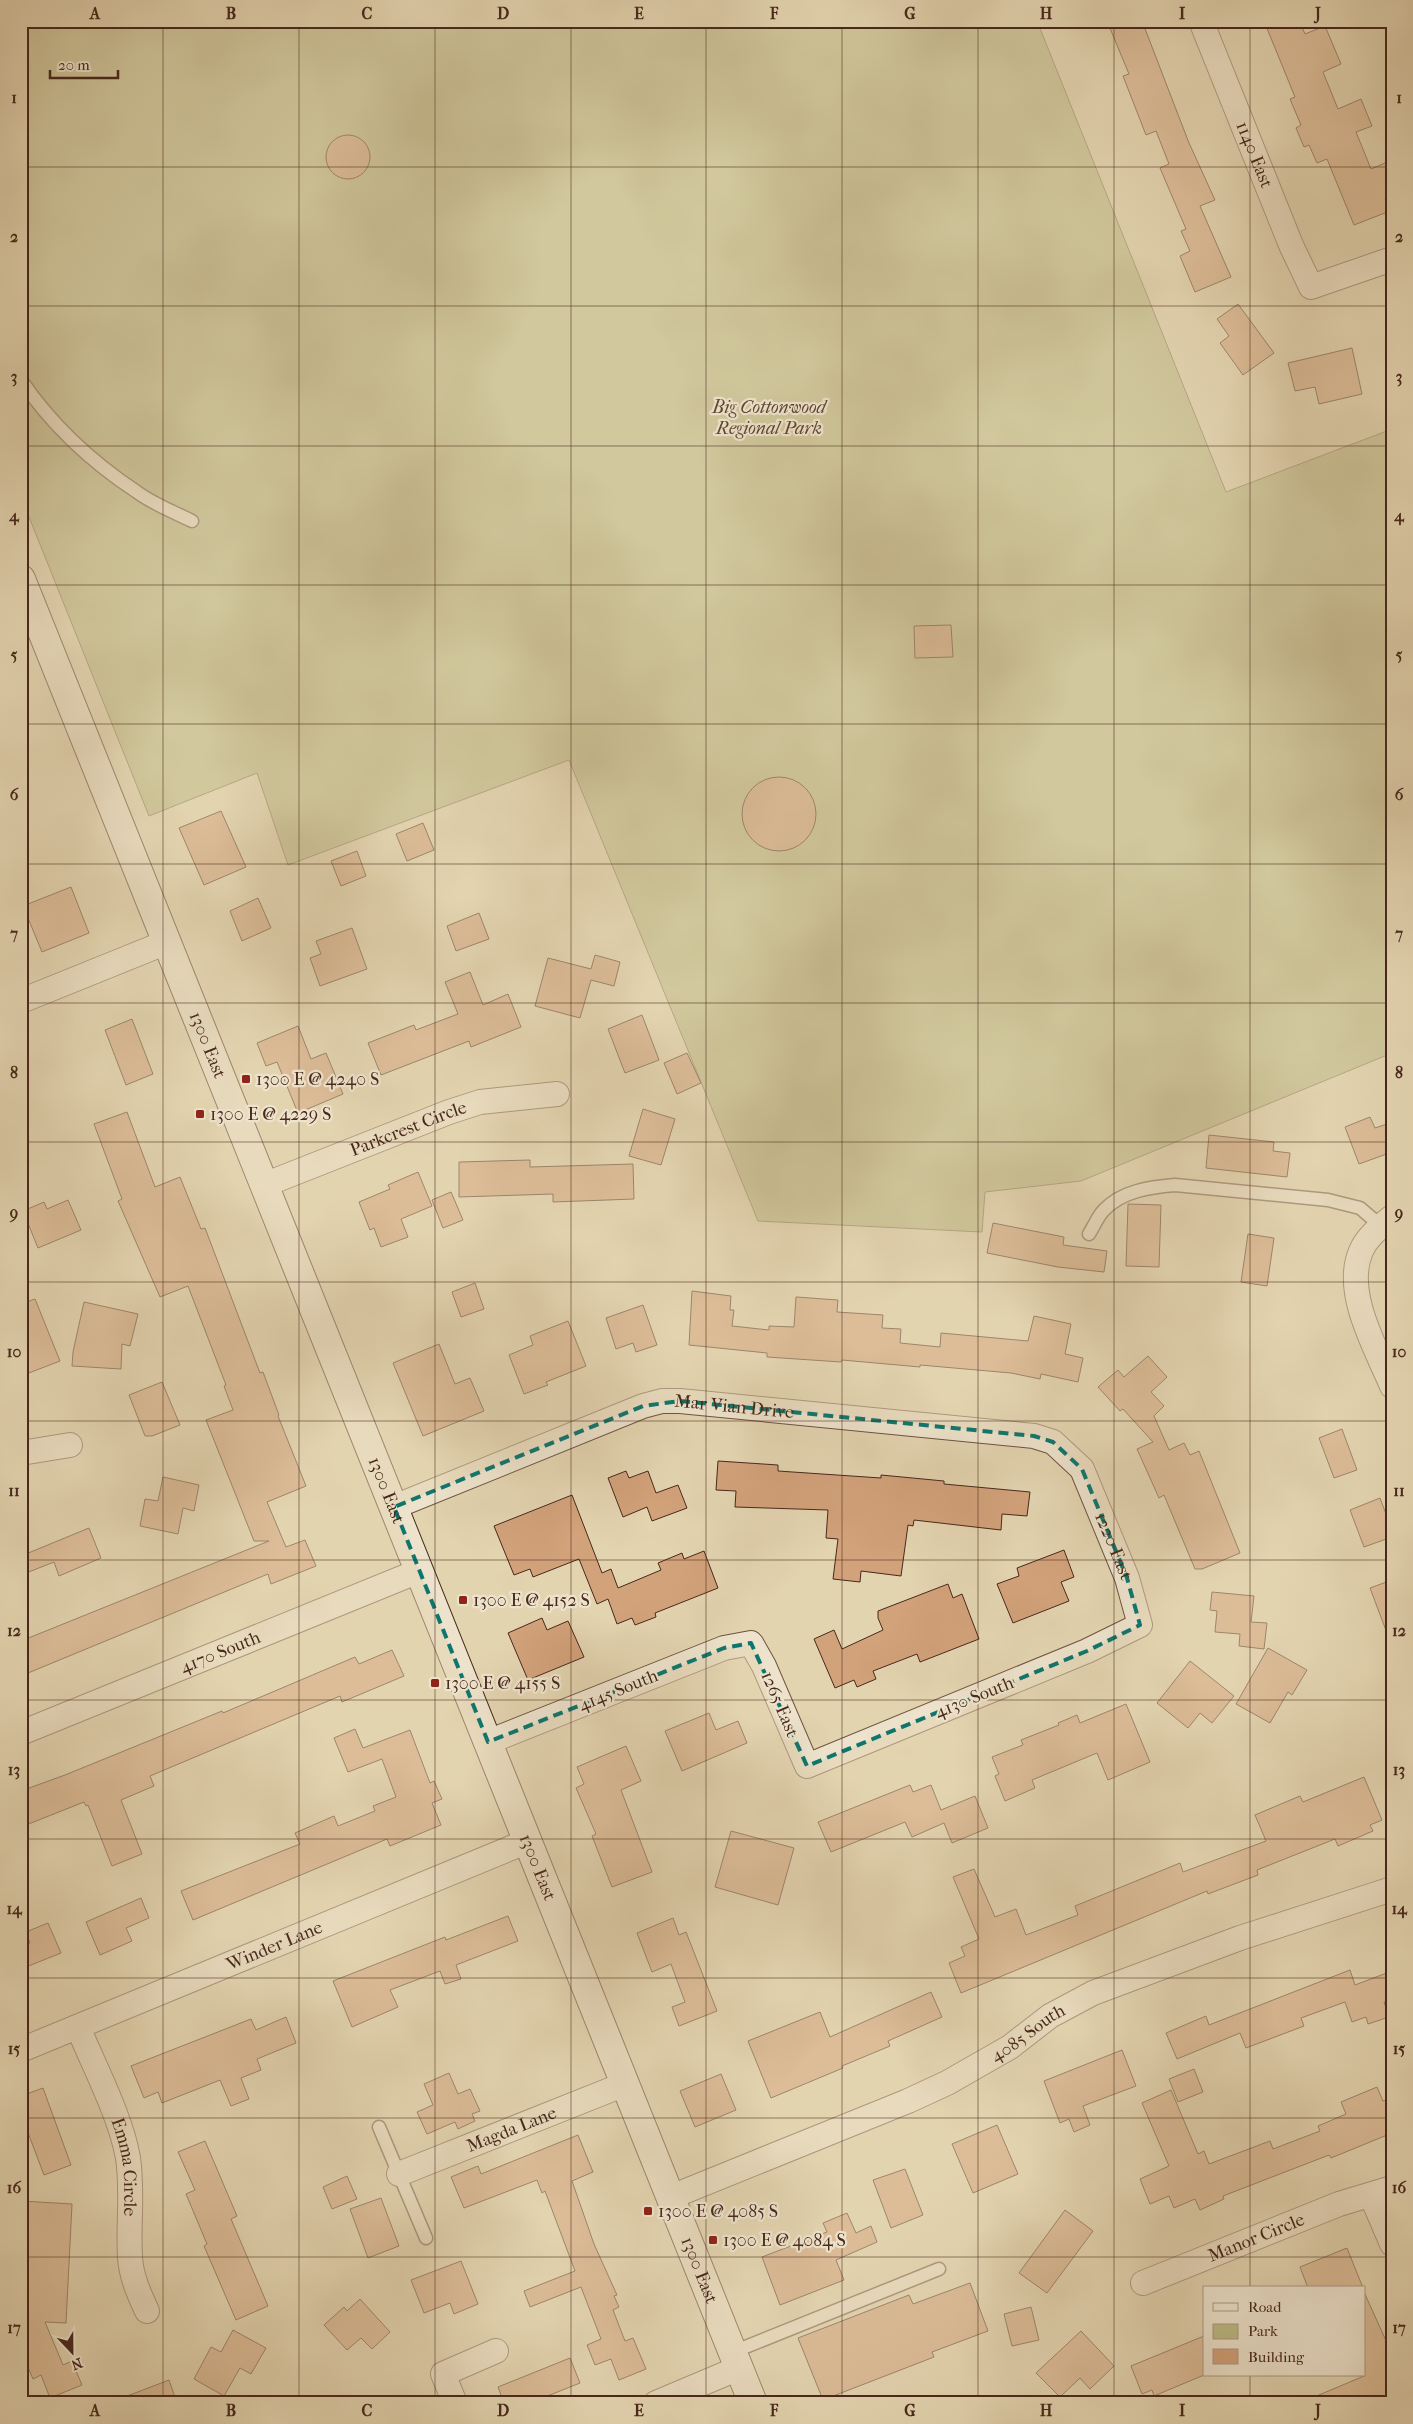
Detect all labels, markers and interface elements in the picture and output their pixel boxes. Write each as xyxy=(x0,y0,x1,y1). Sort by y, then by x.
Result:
text: A xyxy=(89,4,101,23)
text: B xyxy=(226,4,236,23)
text: C xyxy=(362,4,373,23)
text: D xyxy=(497,4,509,23)
text: E xyxy=(634,4,644,23)
text: F xyxy=(769,4,779,23)
text: G xyxy=(904,4,916,23)
text: H xyxy=(1040,4,1053,23)
text: I xyxy=(1179,4,1186,23)
text: J xyxy=(1313,4,1321,24)
scale bar xyxy=(50,48,118,80)
text: 20 m xyxy=(58,56,90,74)
text: 1 xyxy=(11,88,17,107)
text: 1 xyxy=(1396,88,1402,107)
street label: 1140 East xyxy=(1231,119,1277,192)
text: 2 xyxy=(10,227,18,246)
text: 2 xyxy=(1395,227,1403,246)
text: 3 xyxy=(11,367,17,387)
text: 3 xyxy=(1396,367,1402,387)
park label: Big Cottonwood Regional Park xyxy=(711,397,829,439)
text: 4 xyxy=(8,506,20,526)
text: 4 xyxy=(1393,506,1405,526)
text: 5 xyxy=(11,645,18,664)
text: 5 xyxy=(1396,645,1403,664)
text: 6 xyxy=(10,785,19,804)
text: 6 xyxy=(1395,785,1404,804)
text: 7 xyxy=(9,924,18,943)
text: 7 xyxy=(1394,924,1403,943)
street label: 1300 East xyxy=(185,1009,230,1082)
text: 8 xyxy=(10,1063,18,1082)
text: 8 xyxy=(1395,1063,1403,1082)
place label: 1300 E @ 4240 S xyxy=(256,1069,379,1090)
marker: 1300 E @ 4240 S xyxy=(240,1073,252,1085)
street label: Parkcrest Circle xyxy=(347,1097,469,1161)
place label: 1300 E @ 4229 S xyxy=(210,1104,331,1125)
marker: 1300 E @ 4229 S xyxy=(194,1108,206,1120)
text: 9 xyxy=(9,1203,18,1223)
text: 9 xyxy=(1394,1203,1403,1223)
text: 10 xyxy=(7,1342,21,1361)
text: 10 xyxy=(1392,1342,1406,1361)
street label: Mar Vian Drive xyxy=(674,1391,795,1423)
street label: 1300 East xyxy=(363,1454,409,1527)
text: 11 xyxy=(8,1481,20,1500)
text: 11 xyxy=(1393,1481,1405,1500)
street label: 1220 East xyxy=(1090,1509,1137,1584)
place label: 1300 E @ 4152 S xyxy=(473,1590,590,1611)
marker: 1300 E @ 4152 S xyxy=(457,1594,469,1606)
text: 12 xyxy=(7,1621,21,1640)
text: 12 xyxy=(1392,1621,1406,1640)
street label: 4170 South xyxy=(177,1627,263,1678)
street label: 4145 South xyxy=(575,1665,661,1716)
street label: 1265 East xyxy=(756,1668,803,1741)
street label: 4130 South xyxy=(932,1672,1017,1723)
place label: 1300 E @ 4155 S xyxy=(445,1673,560,1694)
marker: 1300 E @ 4155 S xyxy=(429,1677,441,1689)
text: 13 xyxy=(8,1760,20,1780)
text: 13 xyxy=(1393,1760,1405,1780)
street label: 1300 East xyxy=(515,1831,560,1904)
text: 14 xyxy=(6,1899,23,1919)
text: 14 xyxy=(1391,1899,1408,1919)
street label: Winder Lane xyxy=(222,1917,326,1976)
street label: 4085 South xyxy=(987,2000,1069,2067)
text: 15 xyxy=(8,2039,20,2058)
text: 15 xyxy=(1393,2039,1405,2058)
street label: Magda Lane xyxy=(464,2102,560,2157)
street label: Emma Circle xyxy=(107,2115,140,2217)
text: 16 xyxy=(7,2178,21,2197)
text: 16 xyxy=(1392,2178,1406,2197)
place label: 1300 E @ 4085 S xyxy=(658,2201,778,2222)
marker: 1300 E @ 4085 S xyxy=(642,2205,654,2217)
street label: Manor Circle xyxy=(1205,2209,1308,2267)
place label: 1300 E @ 4084 S xyxy=(723,2230,846,2251)
street label: 1300 East xyxy=(676,2234,722,2307)
marker: 1300 E @ 4084 S xyxy=(707,2234,719,2246)
legend xyxy=(1203,2286,1366,2376)
text: Road xyxy=(1248,2298,1282,2316)
text: 17 xyxy=(7,2318,21,2337)
text: 17 xyxy=(1392,2318,1406,2337)
text: Park xyxy=(1248,2322,1278,2340)
north arrow xyxy=(48,2326,98,2376)
text: Building xyxy=(1248,2348,1305,2366)
text: N xyxy=(68,2354,85,2374)
text: A xyxy=(89,2401,101,2420)
text: B xyxy=(226,2401,236,2420)
text: C xyxy=(362,2401,373,2420)
text: D xyxy=(497,2401,509,2420)
text: E xyxy=(634,2401,644,2420)
text: F xyxy=(769,2401,779,2420)
text: G xyxy=(904,2401,916,2420)
text: H xyxy=(1040,2401,1053,2420)
text: I xyxy=(1179,2401,1186,2420)
text: J xyxy=(1313,2401,1321,2421)

